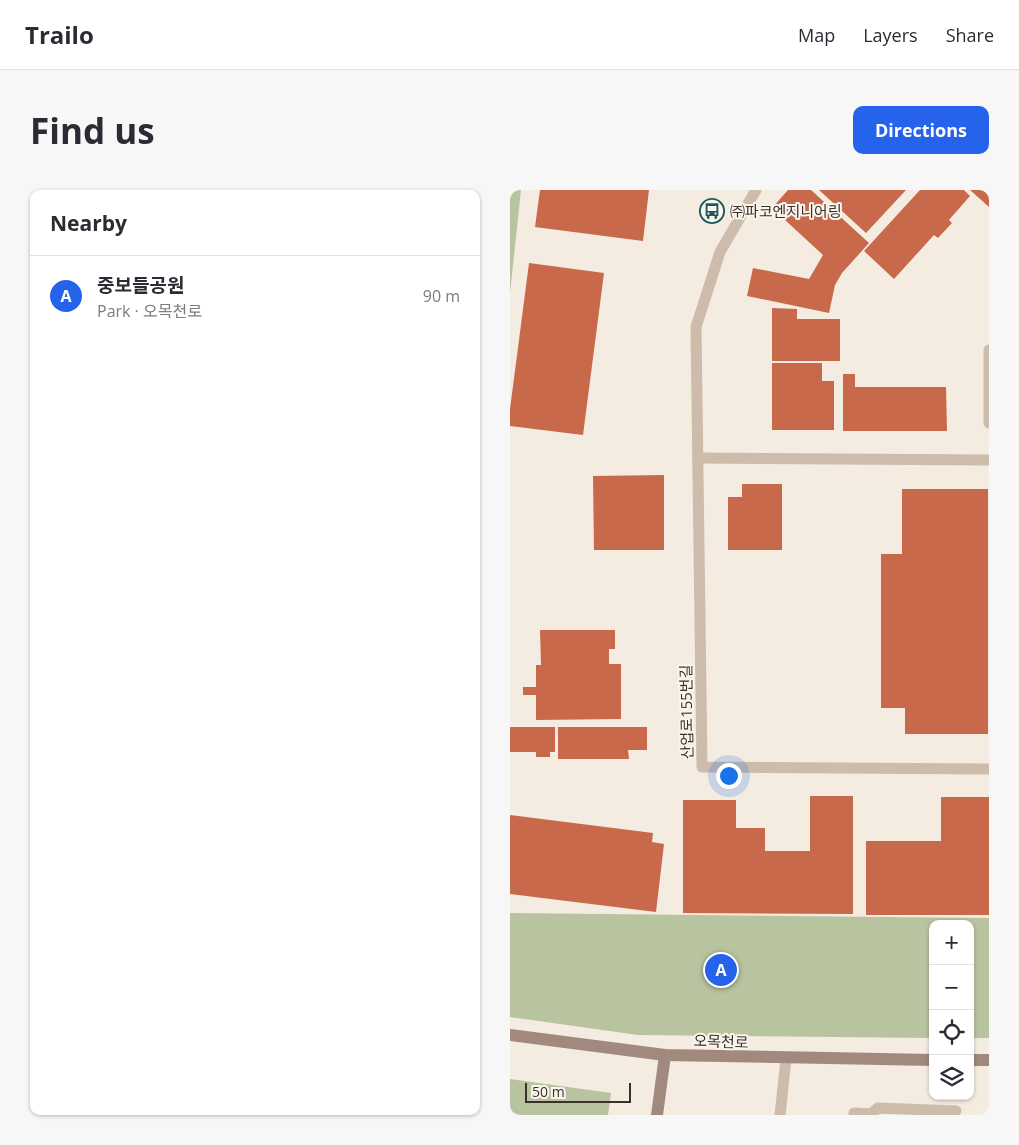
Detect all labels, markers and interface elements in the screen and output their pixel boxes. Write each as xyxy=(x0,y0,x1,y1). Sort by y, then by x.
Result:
text: Trailo xyxy=(25,18,94,51)
text: Map xyxy=(798,23,835,47)
text: Layers xyxy=(863,23,918,47)
text: Share xyxy=(946,23,994,47)
button: Directions xyxy=(853,106,989,154)
text: Find us xyxy=(30,107,155,154)
bus stop icon: ㈜파코엔지니어링 xyxy=(699,198,725,224)
place label: ㈜파코엔지니어링 xyxy=(730,201,842,221)
text: Nearby xyxy=(50,209,127,237)
text: 중보들공원 xyxy=(97,272,184,298)
text: A xyxy=(60,285,72,307)
text: 90 m xyxy=(423,285,460,307)
text: Park · 오목천로 xyxy=(97,300,202,322)
street label: 산업로155번길 xyxy=(675,664,697,760)
your location xyxy=(716,763,742,789)
map controls xyxy=(929,920,974,1100)
button: + xyxy=(929,920,974,965)
pin: A xyxy=(705,951,737,989)
button: − xyxy=(929,965,974,1010)
button: locate xyxy=(929,1010,974,1055)
street label: 오목천로 xyxy=(693,1030,749,1052)
button: layers xyxy=(929,1055,974,1100)
scale bar xyxy=(525,1080,631,1103)
text: 50 m xyxy=(532,1082,565,1101)

